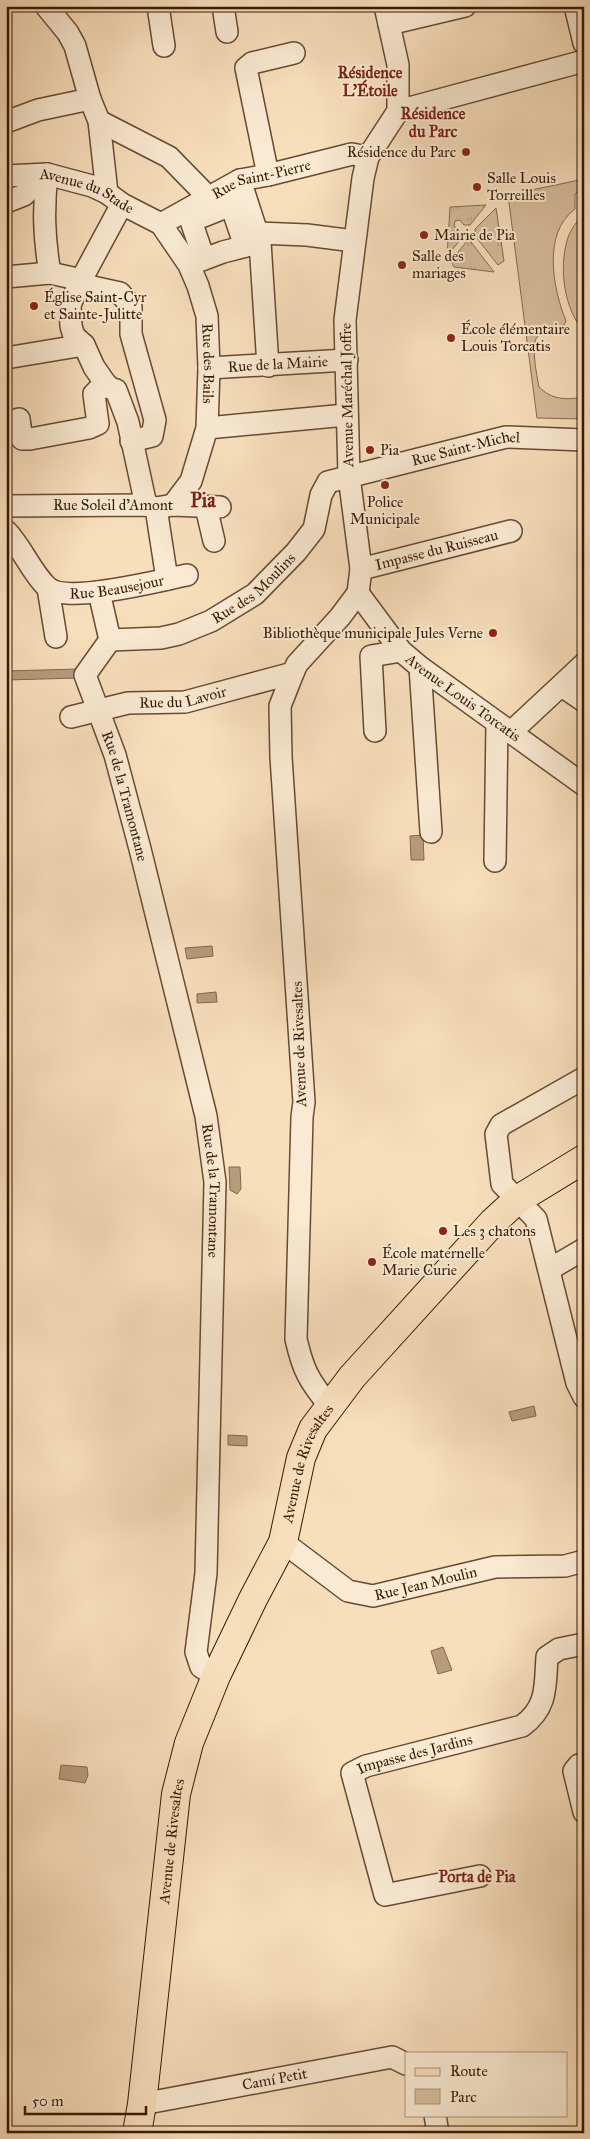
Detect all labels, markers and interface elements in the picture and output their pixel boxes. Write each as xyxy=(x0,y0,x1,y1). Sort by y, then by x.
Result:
district label: Résidence L'Étoile xyxy=(338,63,403,100)
district label: Résidence du Parc xyxy=(401,104,466,141)
place label: Résidence du Parc xyxy=(347,143,456,161)
marker: Résidence du Parc xyxy=(460,146,472,158)
street label: Rue Saint-Pierre xyxy=(209,156,312,203)
street label: Avenue du Stade xyxy=(38,165,137,217)
place label: Salle Louis Torreilles xyxy=(487,169,556,204)
marker: Salle Louis Torreilles xyxy=(471,181,483,193)
place label: Mairie de Pia xyxy=(434,226,516,244)
marker: Mairie de Pia xyxy=(418,229,430,241)
place label: Salle des mariages xyxy=(412,247,466,282)
marker: Salle des mariages xyxy=(396,259,408,271)
place label: Église Saint-Cyr et Sainte-Julitte xyxy=(44,287,147,324)
marker: Église Saint-Cyr et Sainte-Julitte xyxy=(28,300,40,312)
place label: École élémentaire Louis Torcatis xyxy=(461,319,570,355)
street label: Rue des Bails xyxy=(198,323,218,404)
street label: Avenue Maréchal Joffre xyxy=(337,323,358,468)
marker: École élémentaire Louis Torcatis xyxy=(445,332,457,344)
street label: Rue de la Mairie xyxy=(227,352,329,376)
street label: Rue Saint-Michel xyxy=(410,427,521,470)
place label: Pia xyxy=(380,441,400,459)
marker: Pia xyxy=(364,444,376,456)
marker: Police Municipale xyxy=(379,479,391,491)
district label: Pia xyxy=(190,488,216,512)
place label: Police Municipale xyxy=(350,493,420,528)
street label: Rue Soleil d'Amont xyxy=(53,496,174,514)
street label: Impasse du Ruisseau xyxy=(373,526,500,574)
street label: Rue des Moulins xyxy=(208,549,299,627)
street label: Rue Beausejour xyxy=(69,571,166,602)
place label: Bibliothèque municipale Jules Verne xyxy=(263,624,483,643)
marker: Bibliothèque municipale Jules Verne xyxy=(487,627,499,639)
street label: Avenue Louis Torcatis xyxy=(401,649,524,745)
street label: Rue du Lavoir xyxy=(139,682,229,712)
street label: Rue de la Tramontane xyxy=(98,728,152,863)
street label: Avenue de Rivesaltes xyxy=(288,981,310,1108)
street label: Rue de la Tramontane xyxy=(198,1122,224,1258)
place label: Les 3 chatons xyxy=(453,1222,536,1240)
marker: Les 3 chatons xyxy=(437,1225,449,1237)
place label: École maternelle Marie Curie xyxy=(382,1243,485,1279)
marker: École maternelle Marie Curie xyxy=(366,1256,378,1268)
street label: Avenue de Rivesaltes xyxy=(278,1401,337,1525)
street label: Rue Jean Moulin xyxy=(373,1563,479,1604)
street label: Impasse des Jardins xyxy=(354,1730,474,1778)
street label: Avenue de Rivesaltes xyxy=(155,1777,189,1906)
district label: Porta de Pia xyxy=(438,1867,517,1886)
legend xyxy=(405,2052,568,2116)
text: Route xyxy=(450,2062,488,2080)
street label: Camí Petit xyxy=(241,2064,309,2094)
scale bar xyxy=(25,2084,146,2116)
text: Parc xyxy=(450,2088,477,2106)
text: 50 m xyxy=(32,2092,64,2110)

